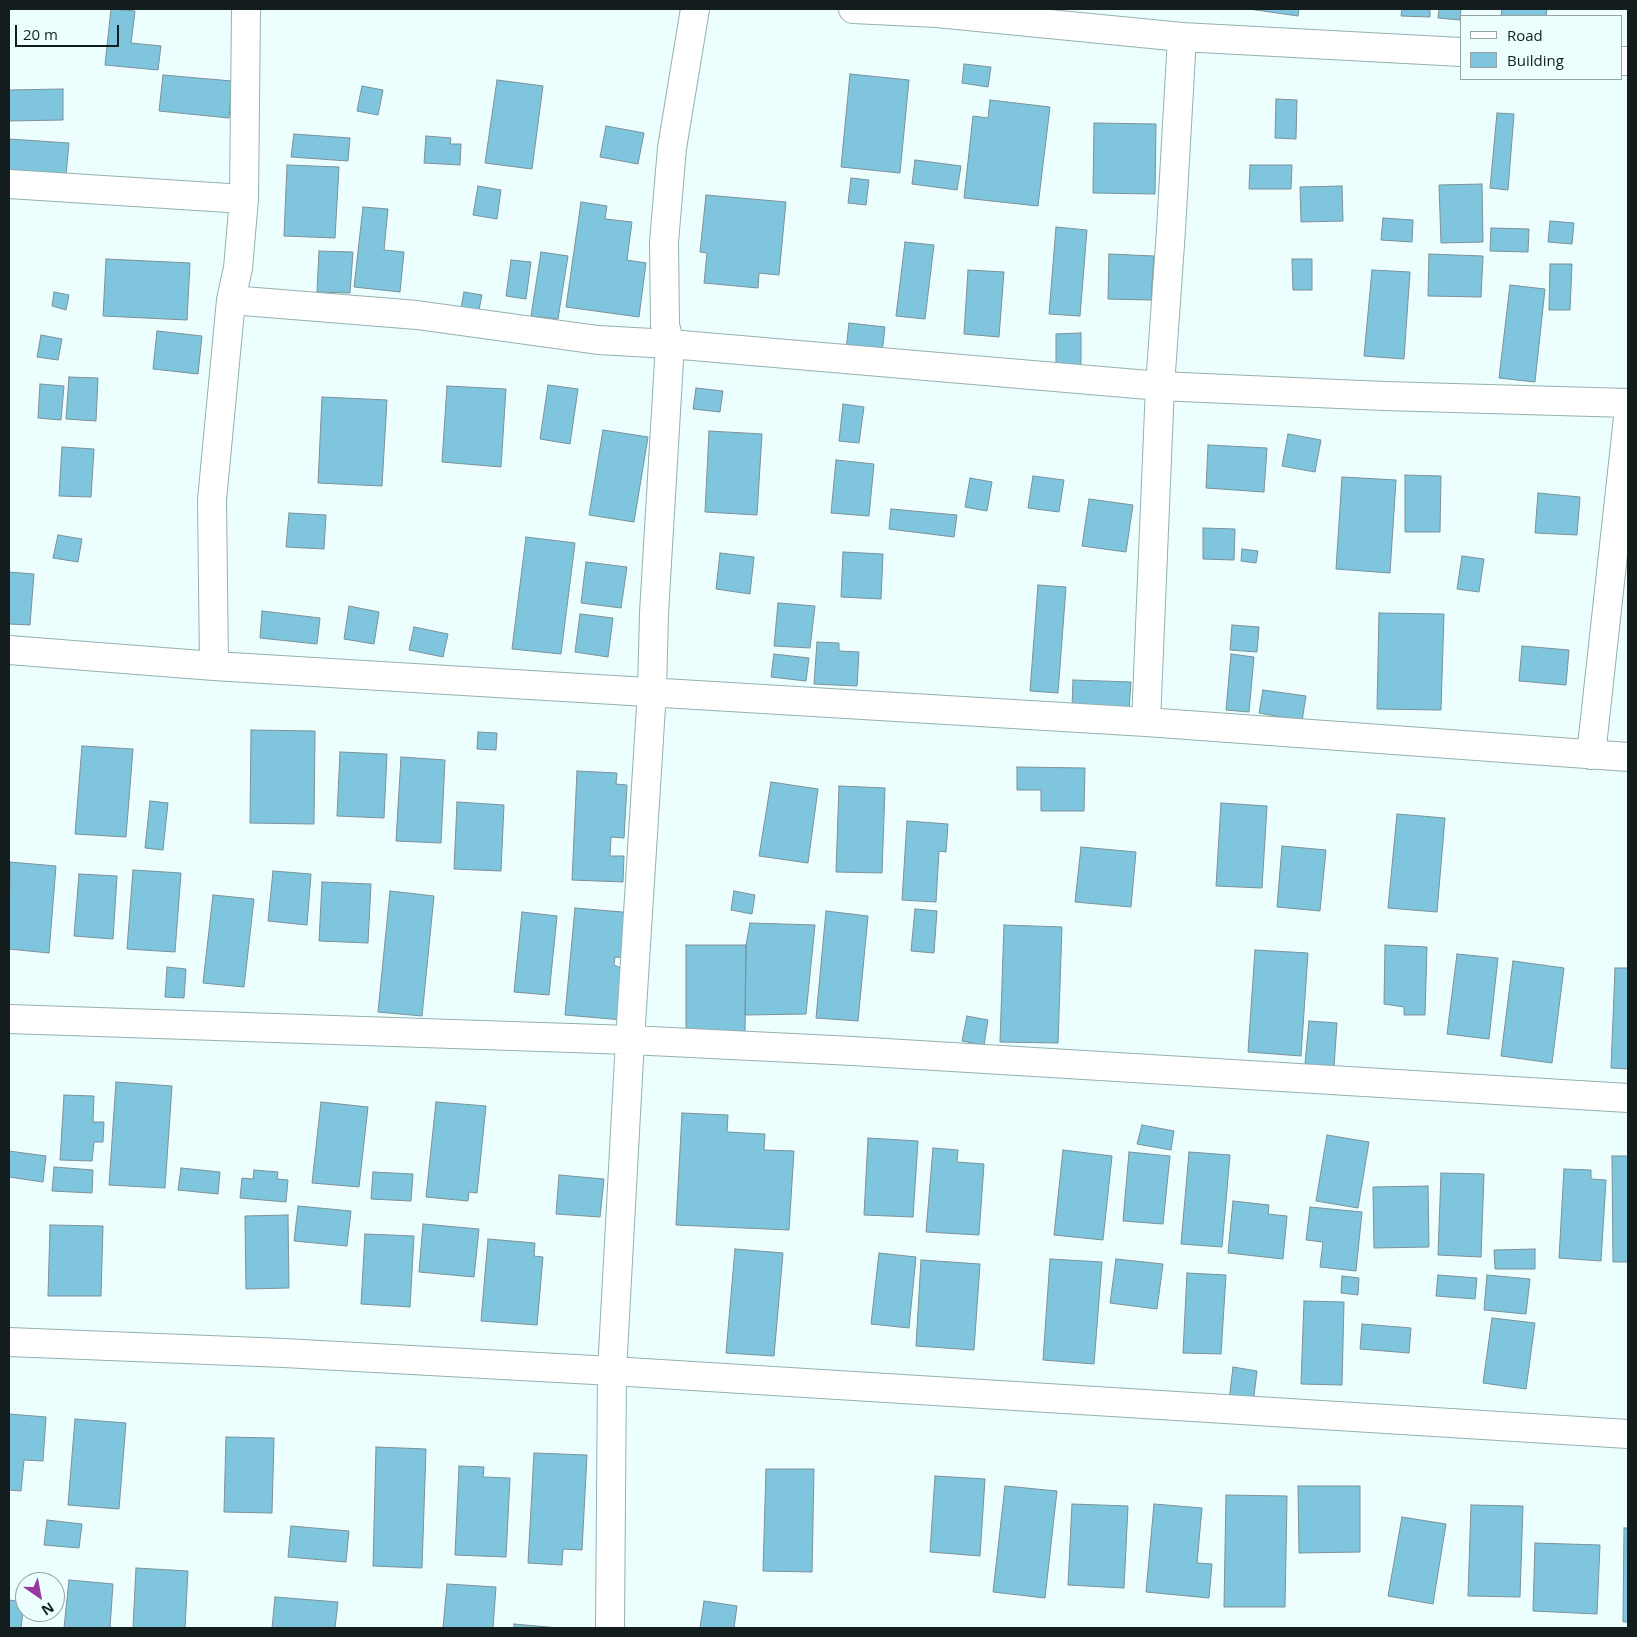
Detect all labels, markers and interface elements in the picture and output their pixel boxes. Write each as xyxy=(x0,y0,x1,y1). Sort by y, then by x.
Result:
scale bar xyxy=(18,15,121,47)
legend xyxy=(1460,15,1622,80)
text: 20 m xyxy=(23,24,58,44)
text: Road xyxy=(1507,25,1543,45)
text: Building xyxy=(1507,50,1564,70)
north arrow xyxy=(15,1572,65,1622)
text: N xyxy=(38,1598,58,1620)

